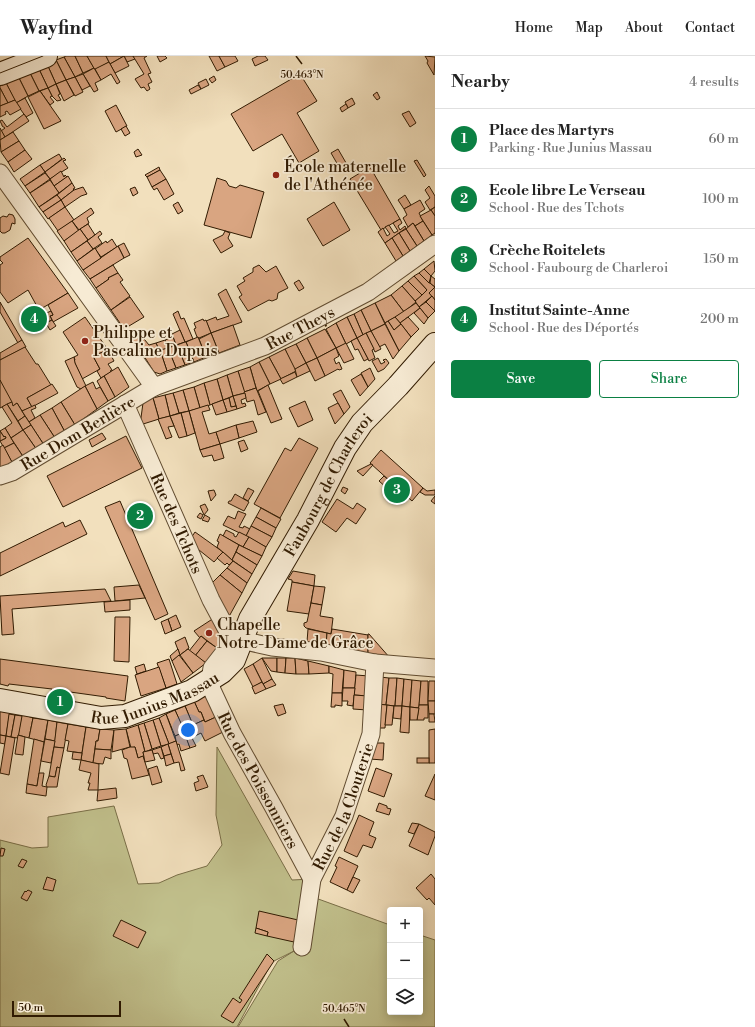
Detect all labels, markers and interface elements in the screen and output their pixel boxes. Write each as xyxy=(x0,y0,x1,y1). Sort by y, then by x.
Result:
text: Wayfind xyxy=(20,16,93,40)
text: Home xyxy=(515,19,553,37)
text: Map xyxy=(575,19,603,37)
text: About xyxy=(625,19,663,37)
text: Contact xyxy=(685,19,735,37)
text: 50.463°N xyxy=(281,69,324,81)
text: Nearby xyxy=(451,71,510,93)
text: 4 results xyxy=(689,74,739,90)
text: Place des Martyrs xyxy=(489,121,614,140)
text: 1 xyxy=(461,131,467,147)
text: 60 m xyxy=(708,131,739,147)
text: Parking · Rue Junius Massau xyxy=(489,140,652,156)
place label: École maternelle de l'Athénée xyxy=(284,155,406,195)
marker: École maternelle de l'Athénée xyxy=(271,170,281,180)
text: Ecole libre Le Verseau xyxy=(489,181,646,200)
text: 2 xyxy=(460,191,468,207)
text: 100 m xyxy=(703,191,739,207)
text: School · Rue des Tchots xyxy=(489,200,624,216)
text: Crèche Roitelets xyxy=(489,241,605,260)
text: 3 xyxy=(460,251,468,267)
text: 150 m xyxy=(704,251,739,267)
text: School · Faubourg de Charleroi xyxy=(489,260,668,276)
text: Institut Sainte-Anne xyxy=(489,301,630,320)
street label: Rue Theys xyxy=(263,302,338,355)
pin: 4 xyxy=(21,304,47,334)
text: 4 xyxy=(460,311,468,327)
text: 200 m xyxy=(700,311,739,327)
text: School · Rue des Déportés xyxy=(489,320,639,336)
place label: Philippe et Pascaline Dupuis xyxy=(93,323,218,361)
marker: Philippe et Pascaline Dupuis xyxy=(80,336,90,346)
button: Save xyxy=(451,360,591,398)
button: Share xyxy=(599,360,739,398)
street label: Rue Dom Berlière xyxy=(17,392,139,475)
street label: Faubourg de Charleroi xyxy=(280,409,377,560)
street label: Rue des Tchots xyxy=(145,470,207,577)
pin: 3 xyxy=(384,475,410,505)
pin: 2 xyxy=(127,501,153,531)
place label: Chapelle Notre-Dame de Grâce xyxy=(217,615,374,653)
marker: Chapelle Notre-Dame de Grâce xyxy=(204,628,214,638)
street label: Rue Junius Massau xyxy=(89,668,223,729)
pin: 1 xyxy=(47,687,73,717)
street label: Rue des Poissonniers xyxy=(213,709,303,852)
your location xyxy=(178,720,198,740)
street label: Rue de la Clouterie xyxy=(309,740,378,874)
map controls xyxy=(387,907,423,1015)
button: + xyxy=(387,907,423,943)
button: − xyxy=(387,943,423,979)
button: layers xyxy=(387,979,423,1015)
scale bar xyxy=(12,999,121,1018)
text: 50 m xyxy=(18,1001,43,1015)
text: 50.465°N xyxy=(323,1003,366,1015)

